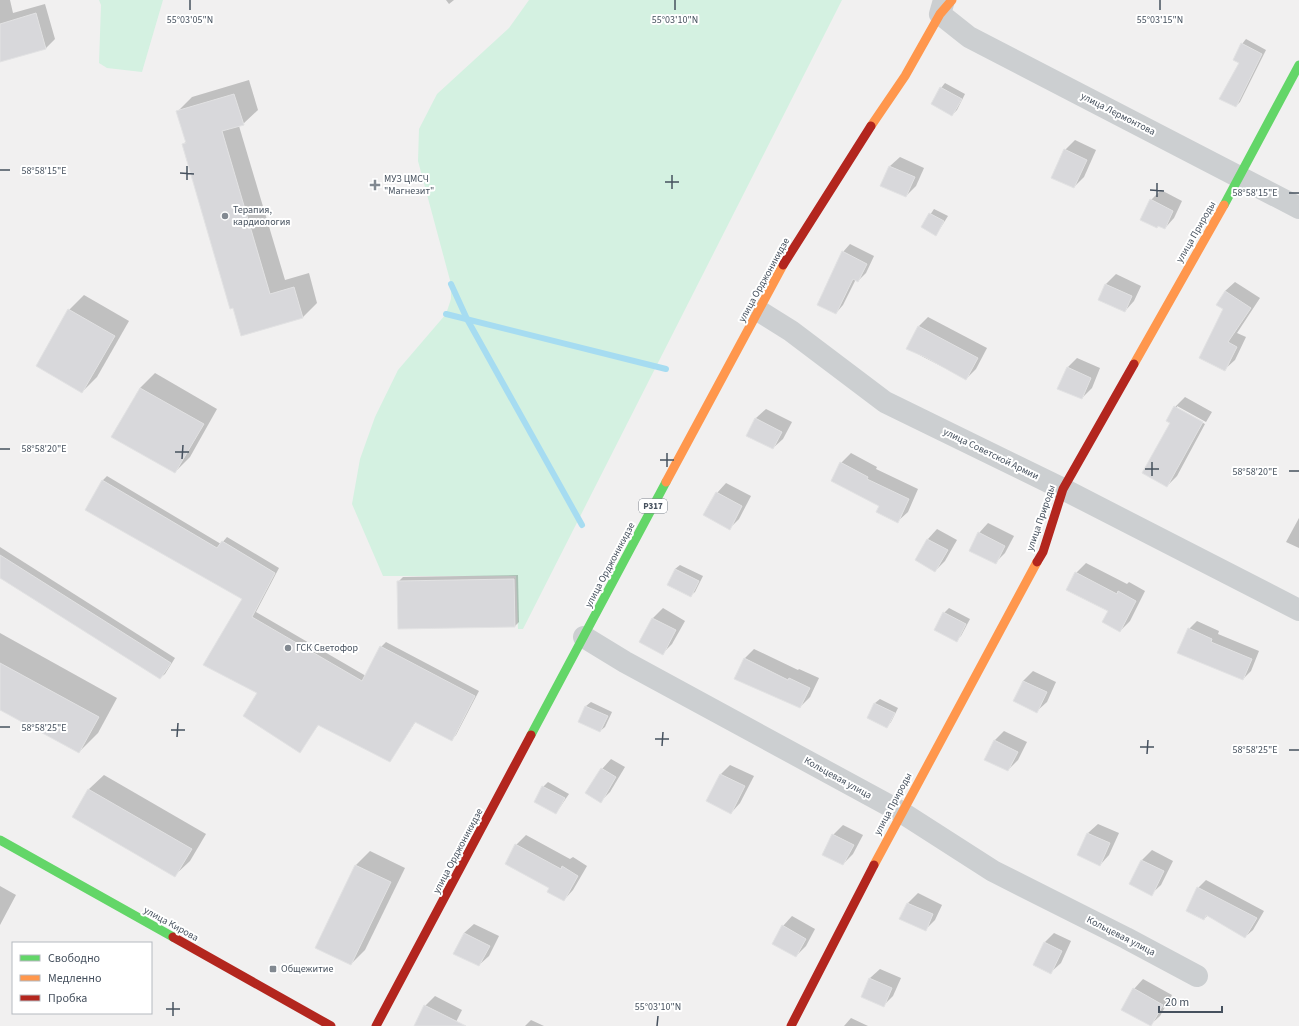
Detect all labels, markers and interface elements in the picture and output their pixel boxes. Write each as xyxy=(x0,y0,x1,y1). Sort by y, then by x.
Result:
text: 55°03'05"N xyxy=(167,13,213,27)
text: 55°03'10"N xyxy=(652,13,698,27)
text: 55°03'15"N xyxy=(1137,13,1183,27)
street label: улица Лермонтова xyxy=(1078,89,1158,139)
text: 58°58'15"E xyxy=(21,164,67,178)
place label: МУЗ ЦМСЧ "Магнезит" xyxy=(384,172,434,198)
marker: МУЗ ЦМСЧ "Магнезит" xyxy=(369,179,381,191)
text: 58°58'15"E xyxy=(1232,186,1278,200)
street label: улица Природы xyxy=(1173,199,1219,265)
place label: Терапия, кардиология xyxy=(233,203,290,229)
marker: Терапия, кардиология xyxy=(220,211,230,221)
street label: улица Орджоникидзе xyxy=(735,235,793,325)
street label: улица Советской Армии xyxy=(941,425,1041,483)
text: 58°58'20"E xyxy=(21,442,67,456)
text: 58°58'20"E xyxy=(1232,465,1278,479)
street label: улица Природы xyxy=(1023,483,1059,553)
road number: Р317 xyxy=(639,499,667,513)
street label: улица Орджоникидзе xyxy=(582,520,638,610)
place label: ГСК Светофор xyxy=(296,641,358,655)
marker: ГСК Светофор xyxy=(283,643,293,653)
text: 58°58'25"E xyxy=(21,721,67,735)
text: 58°58'25"E xyxy=(1232,743,1278,757)
street label: Кольцевая улица xyxy=(802,754,874,802)
street label: улица Природы xyxy=(871,770,915,838)
street label: улица Орджоникидзе xyxy=(430,806,486,896)
street label: улица Кирова xyxy=(141,903,201,945)
street label: Кольцевая улица xyxy=(1084,913,1158,959)
legend xyxy=(12,942,152,1014)
text: Свободно xyxy=(48,950,100,967)
place label: Общежитие xyxy=(281,962,333,976)
marker: Общежитие xyxy=(268,964,278,974)
text: Медленно xyxy=(48,970,102,987)
scale bar xyxy=(1159,988,1222,1014)
text: Пробка xyxy=(48,990,87,1007)
text: 20 m xyxy=(1165,994,1189,1011)
text: 55°03'10"N xyxy=(635,1000,681,1014)

